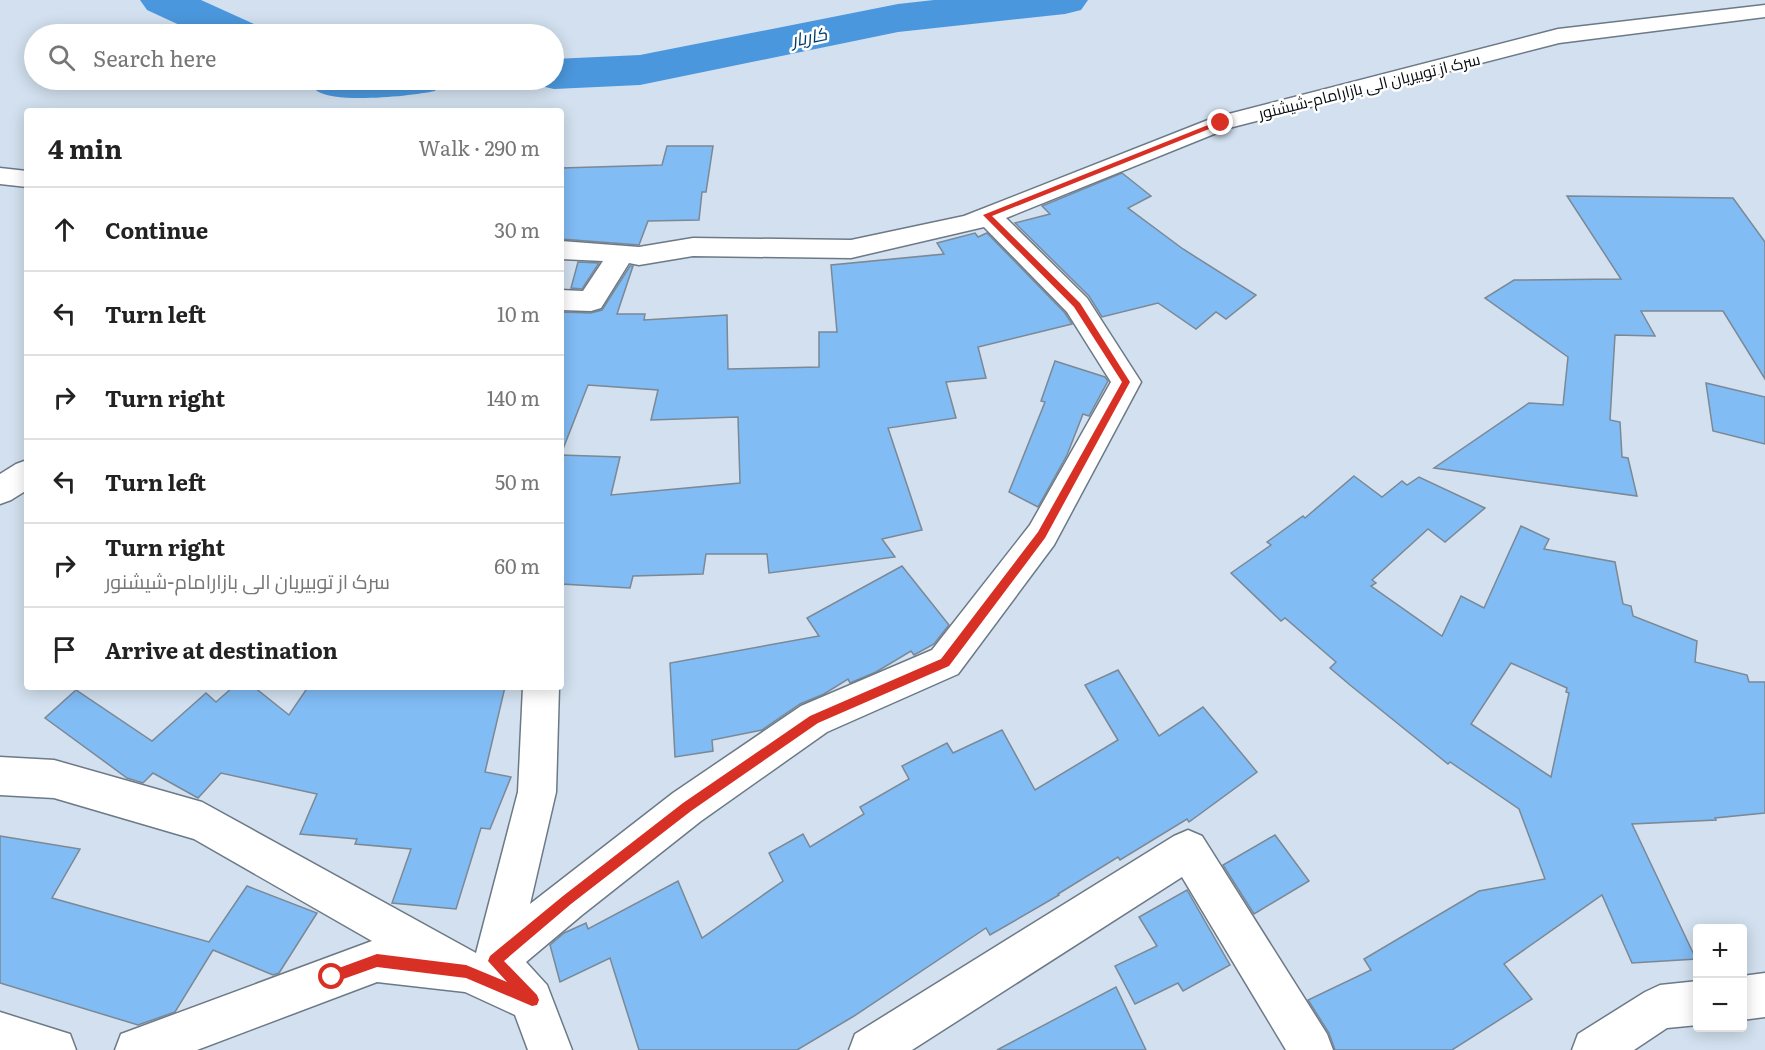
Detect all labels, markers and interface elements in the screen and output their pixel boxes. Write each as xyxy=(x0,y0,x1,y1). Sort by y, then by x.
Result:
water label: کاربار xyxy=(787,19,830,53)
search box xyxy=(24,24,564,90)
icon: search xyxy=(45,41,78,74)
text: Search here xyxy=(93,41,216,74)
street label: سرک از توبیریان الی بازارامام-شیشنور xyxy=(1255,46,1483,125)
route end xyxy=(1207,109,1233,135)
text: 4 min xyxy=(48,128,122,167)
text: Walk · 290 m xyxy=(419,132,540,162)
icon: ahead xyxy=(48,213,81,246)
text: Continue xyxy=(105,213,208,246)
text: 30 m xyxy=(494,214,540,244)
icon: left xyxy=(48,297,81,330)
text: Turn left xyxy=(105,297,206,330)
text: 10 m xyxy=(497,298,540,328)
icon: right xyxy=(48,381,81,414)
text: Turn right xyxy=(105,381,225,414)
text: 140 m xyxy=(487,382,540,412)
icon: left xyxy=(48,465,81,498)
text: Turn left xyxy=(105,465,206,498)
text: 50 m xyxy=(495,466,540,496)
text: Turn right xyxy=(105,530,225,563)
icon: right xyxy=(48,549,81,582)
text: 60 m xyxy=(494,550,540,580)
text: سرک از توبیریان الی بازارامام-شیشنور xyxy=(105,565,390,595)
icon: arrive xyxy=(48,633,81,666)
text: Arrive at destination xyxy=(105,633,338,666)
map controls xyxy=(1693,924,1747,1032)
button: + xyxy=(1693,924,1747,978)
route start xyxy=(318,963,344,989)
button: − xyxy=(1693,978,1747,1032)

